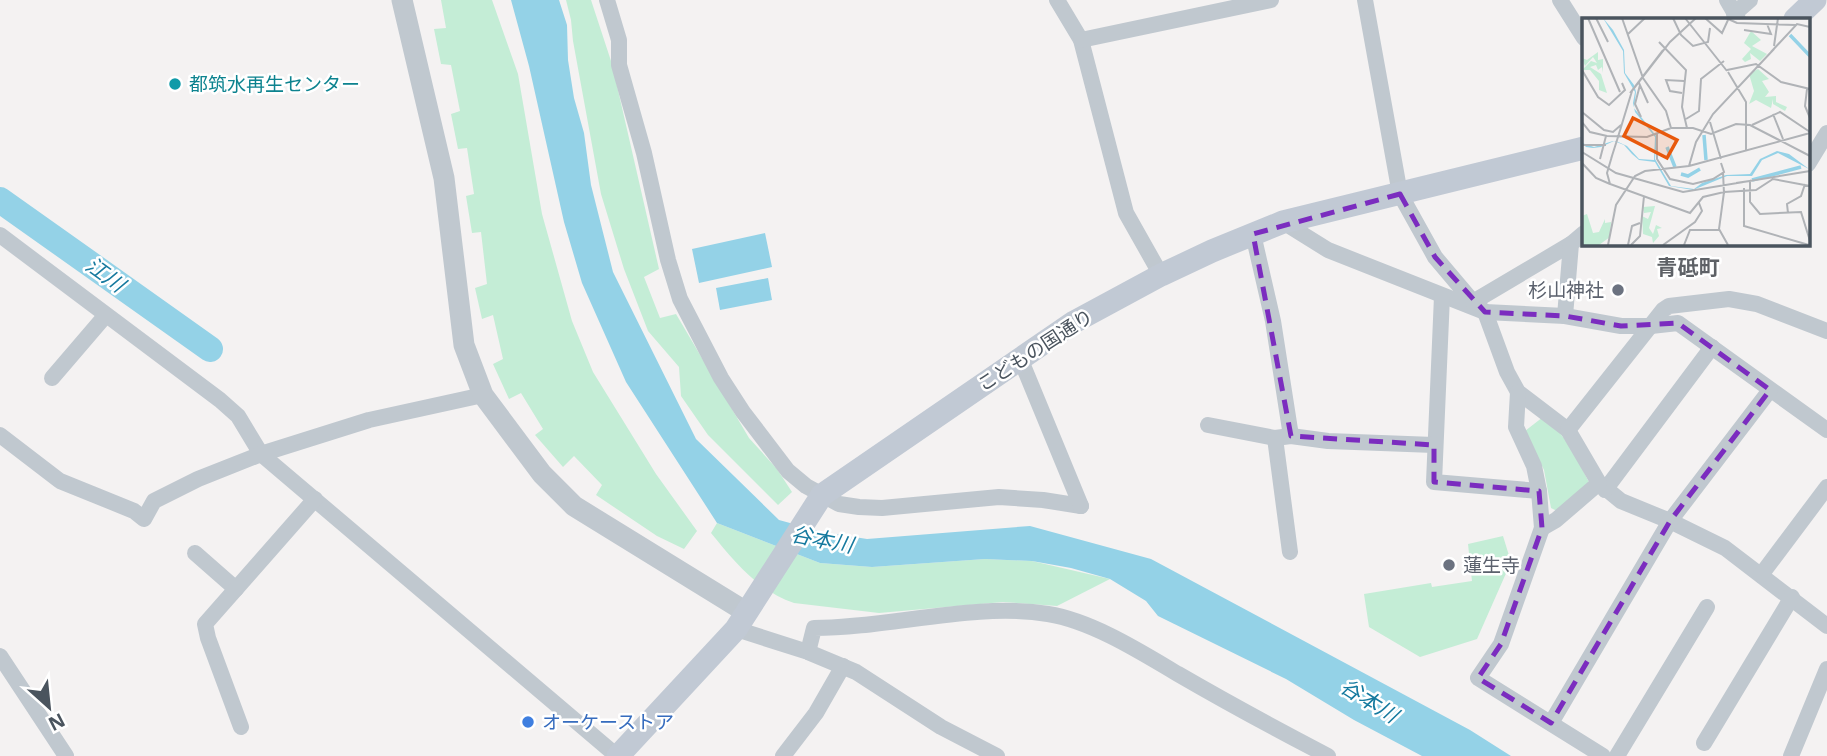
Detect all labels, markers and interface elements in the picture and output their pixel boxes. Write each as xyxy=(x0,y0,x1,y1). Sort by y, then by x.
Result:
inset map xyxy=(1582,18,1810,245)
place label: 都筑水再生センター xyxy=(189,71,360,97)
marker: 都筑水再生センター xyxy=(167,76,183,92)
water label: 江川 xyxy=(80,251,132,299)
district label: 青砥町 xyxy=(1657,253,1720,281)
place label: 杉山神社 xyxy=(1528,277,1604,303)
marker: 杉山神社 xyxy=(1610,282,1626,298)
street label: こどもの国通り xyxy=(972,303,1098,397)
water label: 谷本川 xyxy=(789,519,858,559)
place label: 蓮生寺 xyxy=(1463,552,1520,578)
marker: 蓮生寺 xyxy=(1441,557,1457,573)
north arrow xyxy=(14,672,84,742)
water label: 谷本川 xyxy=(1335,672,1405,730)
text: N xyxy=(44,707,70,737)
place label: オーケーストア xyxy=(542,709,674,735)
marker: オーケーストア xyxy=(520,714,536,730)

